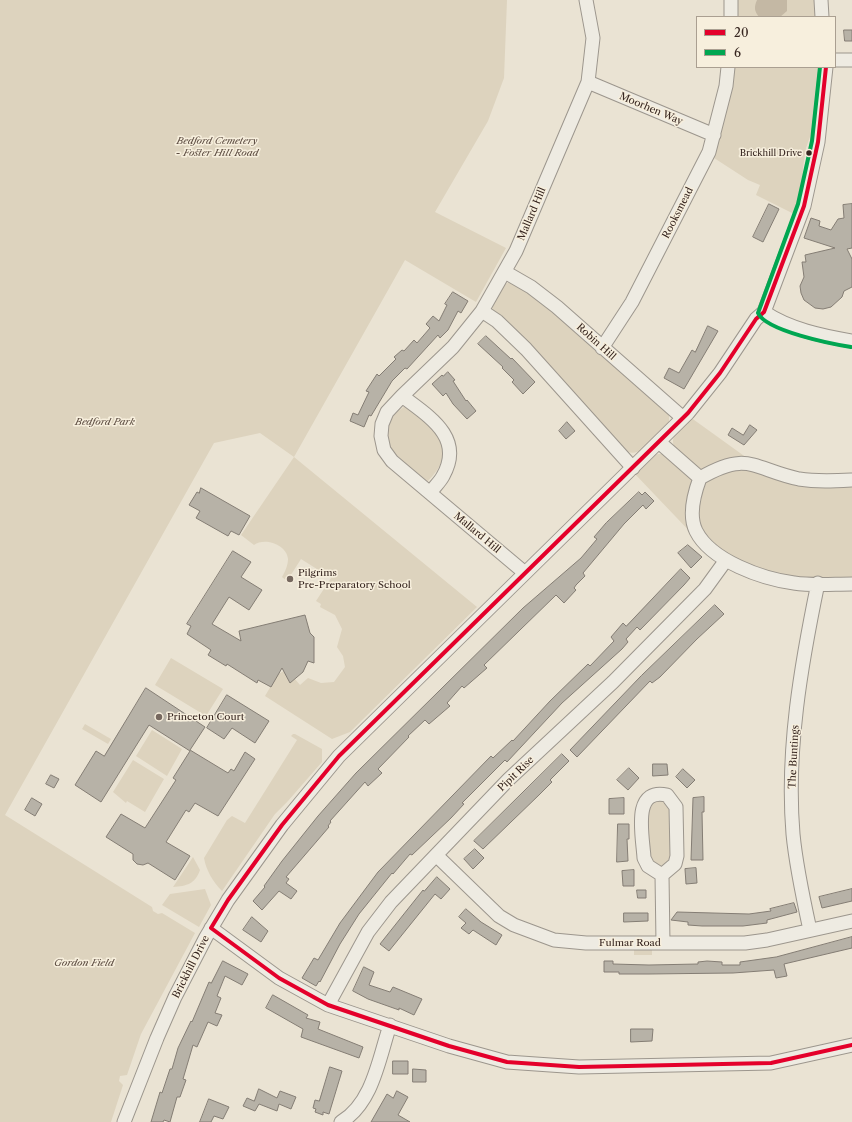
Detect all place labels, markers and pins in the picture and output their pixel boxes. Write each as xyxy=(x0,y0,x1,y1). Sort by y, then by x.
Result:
place label: Brickhill Drive xyxy=(740,148,802,158)
marker: Brickhill Drive xyxy=(804,148,814,158)
place label: Pilgrims Pre-Preparatory School xyxy=(298,567,411,590)
marker: Pilgrims Pre-Preparatory School xyxy=(285,574,295,584)
place label: Princeton Court xyxy=(167,711,244,723)
marker: Princeton Court xyxy=(154,712,164,722)

